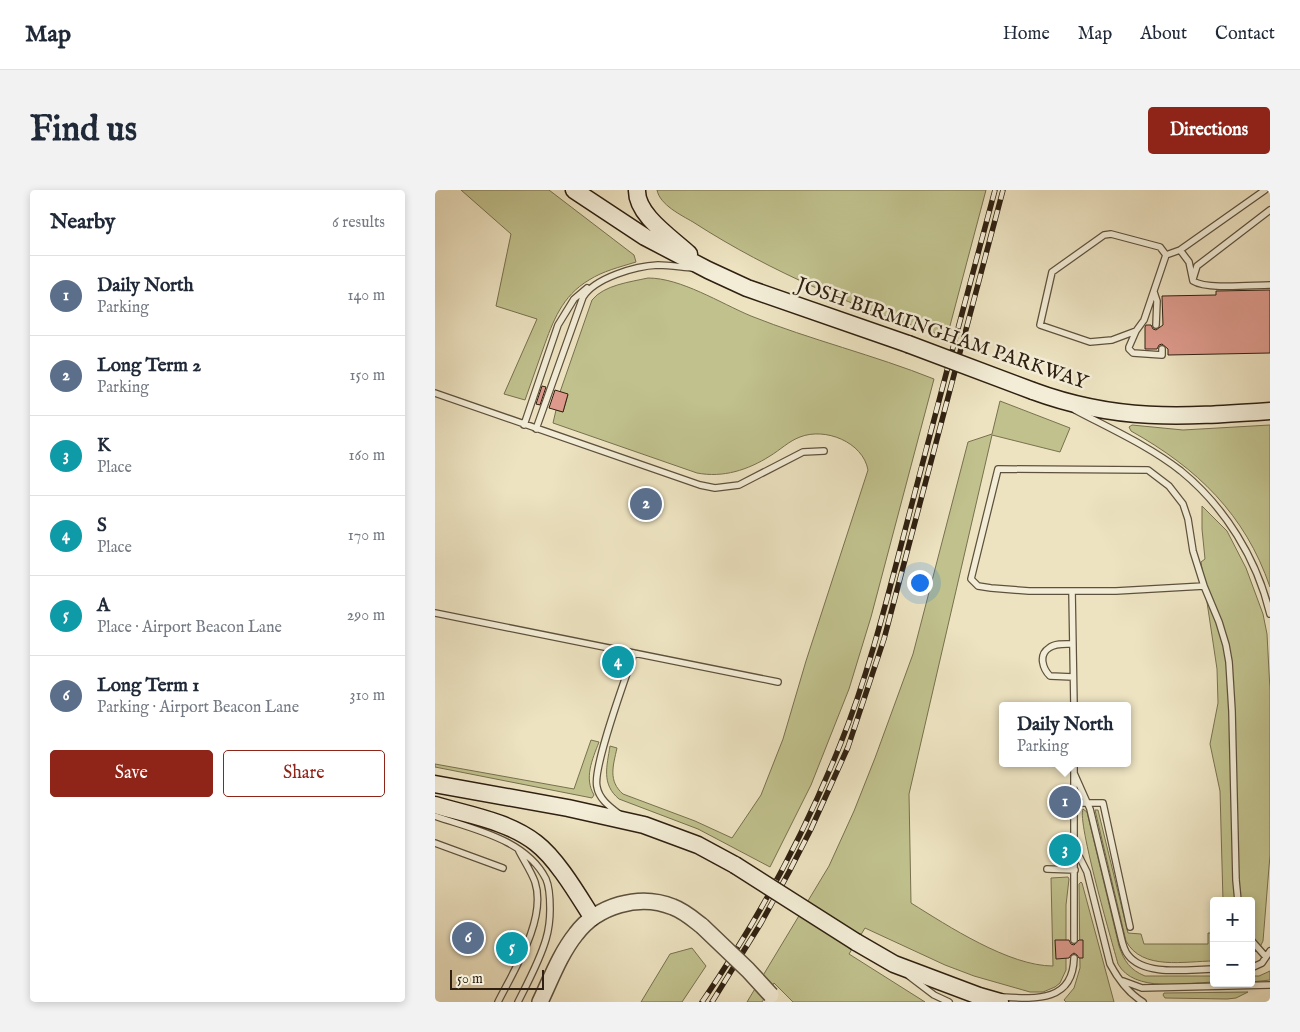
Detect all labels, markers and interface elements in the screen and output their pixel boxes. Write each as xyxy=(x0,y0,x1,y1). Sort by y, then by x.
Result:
text: Map xyxy=(25,19,71,50)
text: Home xyxy=(1003,23,1050,46)
text: Map xyxy=(1078,23,1112,46)
text: About xyxy=(1140,23,1187,46)
text: Contact xyxy=(1215,23,1275,46)
button: Directions xyxy=(1148,107,1270,154)
text: Find us xyxy=(30,108,137,153)
text: Nearby xyxy=(50,209,115,236)
text: 6 results xyxy=(332,213,385,233)
street label: JOSH BIRMINGHAM PARKWAY xyxy=(791,272,1092,396)
text: Daily North xyxy=(97,274,194,298)
text: 1 xyxy=(63,286,69,306)
text: 140 m xyxy=(347,286,385,306)
text: Parking xyxy=(97,298,149,318)
text: Long Term 2 xyxy=(97,354,201,378)
text: 2 xyxy=(62,366,70,386)
text: 150 m xyxy=(350,366,385,386)
text: Parking xyxy=(97,378,149,398)
text: K xyxy=(97,434,111,458)
text: 3 xyxy=(63,446,69,466)
text: 160 m xyxy=(349,446,385,466)
text: Place xyxy=(97,458,132,478)
pin: 2 xyxy=(630,485,662,523)
text: S xyxy=(97,514,107,538)
text: 4 xyxy=(62,526,70,546)
text: 170 m xyxy=(348,526,385,546)
text: Place xyxy=(97,538,132,558)
your location xyxy=(907,570,933,596)
text: A xyxy=(97,594,110,618)
text: 5 xyxy=(63,606,69,626)
text: 290 m xyxy=(347,606,385,626)
text: Place · Airport Beacon Lane xyxy=(97,618,282,638)
pin: 4 xyxy=(602,643,634,681)
text: Long Term 1 xyxy=(97,674,199,698)
text: 6 xyxy=(63,686,69,706)
text: 310 m xyxy=(349,686,385,706)
text: Parking · Airport Beacon Lane xyxy=(97,698,299,718)
popup xyxy=(999,702,1131,767)
text: Daily North xyxy=(1017,713,1113,737)
text: Parking xyxy=(1017,737,1069,757)
button: Save xyxy=(50,750,213,797)
button: Share xyxy=(223,750,385,797)
pin: 1 xyxy=(1049,783,1081,821)
pin: 3 xyxy=(1049,831,1081,869)
map controls xyxy=(1210,897,1255,987)
button: + xyxy=(1210,897,1255,942)
pin: 6 xyxy=(452,919,484,957)
pin: 5 xyxy=(496,929,528,967)
button: − xyxy=(1210,942,1255,987)
scale bar xyxy=(450,967,544,990)
text: 50 m xyxy=(457,970,483,988)

